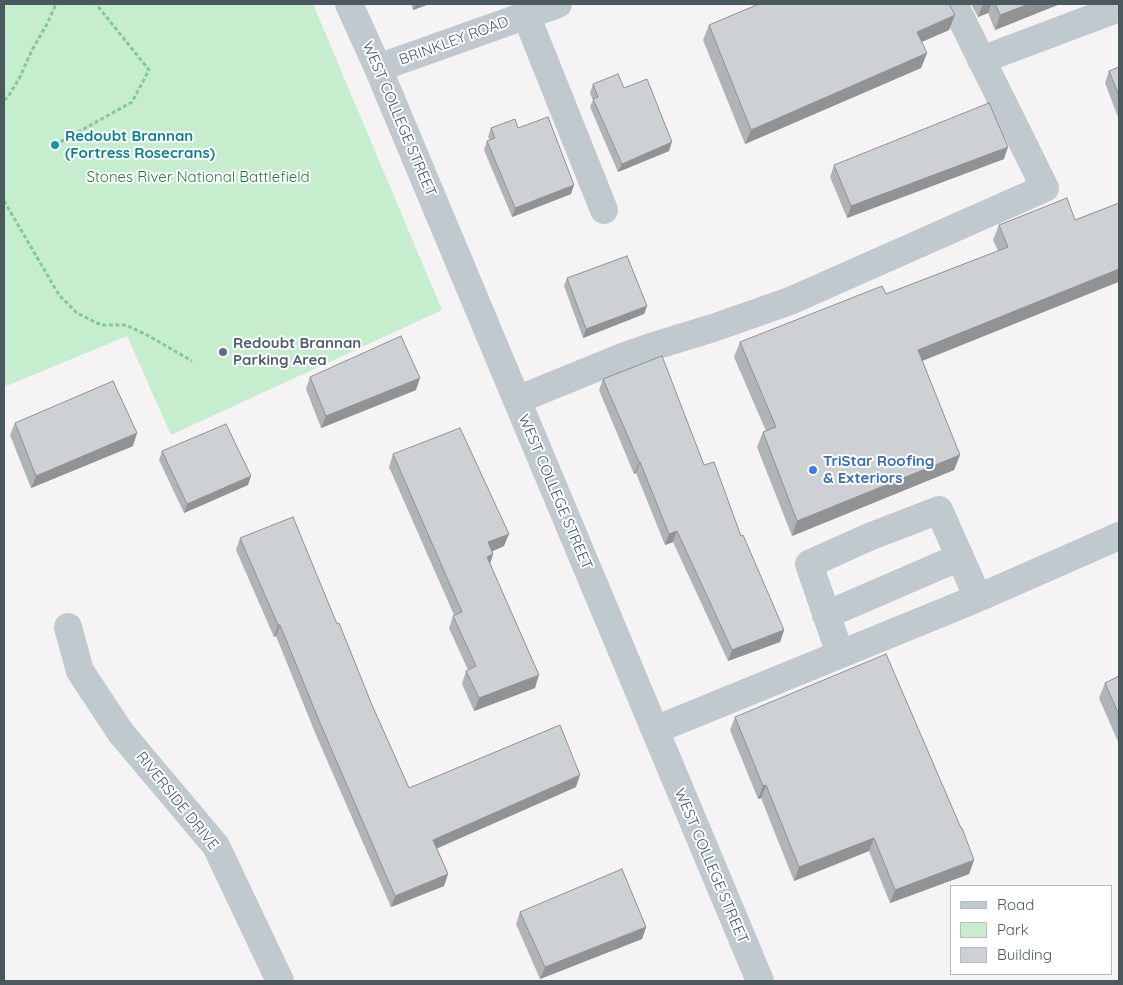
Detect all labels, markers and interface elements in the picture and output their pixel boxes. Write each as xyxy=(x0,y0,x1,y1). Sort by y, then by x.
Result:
street label: BRINKLEY ROAD xyxy=(397,13,511,69)
street label: WEST COLLEGE STREET xyxy=(358,39,440,199)
place label: Redoubt Brannan (Fortress Rosecrans) xyxy=(65,127,215,162)
marker: Redoubt Brannan (Fortress Rosecrans) xyxy=(49,139,61,151)
park label: Stones River National Battlefield xyxy=(86,168,310,186)
place label: Redoubt Brannan Parking Area xyxy=(233,334,361,369)
marker: Redoubt Brannan Parking Area xyxy=(217,346,229,358)
street label: WEST COLLEGE STREET xyxy=(514,412,596,572)
place label: TriStar Roofing & Exteriors xyxy=(823,452,934,487)
marker: TriStar Roofing & Exteriors xyxy=(807,464,819,476)
street label: RIVERSIDE DRIVE xyxy=(132,748,222,854)
street label: WEST COLLEGE STREET xyxy=(670,786,752,946)
legend xyxy=(950,885,1113,975)
text: Road xyxy=(997,895,1034,914)
text: Park xyxy=(997,920,1029,939)
text: Building xyxy=(997,945,1052,964)

